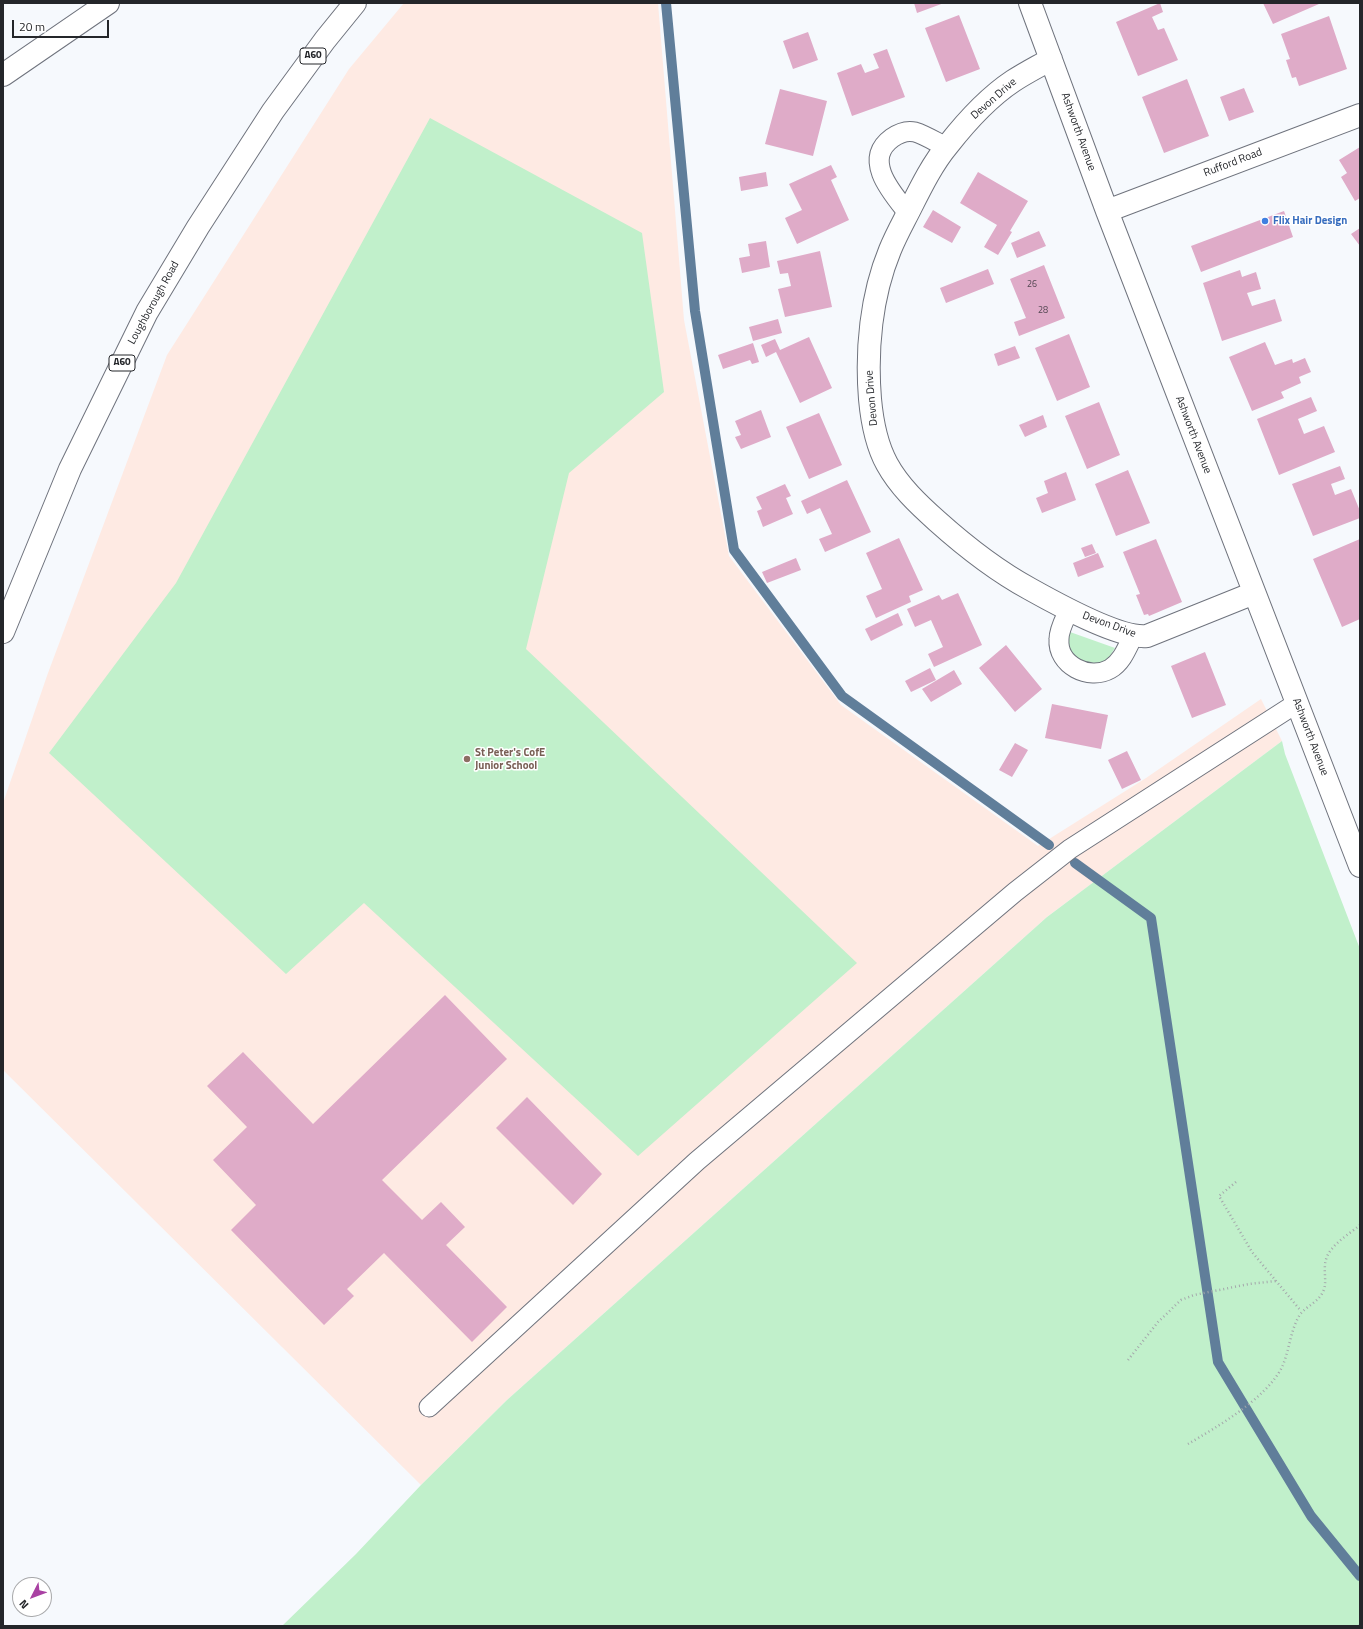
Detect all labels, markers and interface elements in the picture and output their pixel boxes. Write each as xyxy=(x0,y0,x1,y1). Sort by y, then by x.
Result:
scale bar xyxy=(14,12,111,38)
text: 20 m xyxy=(19,17,45,36)
road number: A60 xyxy=(300,48,326,64)
street label: Devon Drive xyxy=(969,76,1019,122)
street label: Ashworth Avenue xyxy=(1058,91,1098,173)
street label: Rufford Road xyxy=(1202,146,1264,180)
place label: Flix Hair Design xyxy=(1273,214,1347,228)
marker: Flix Hair Design xyxy=(1260,216,1270,226)
street label: Loughborough Road xyxy=(126,259,182,347)
house number: 26 xyxy=(1027,280,1037,290)
house number: 28 xyxy=(1038,306,1048,316)
road number: A60 xyxy=(109,355,135,371)
street label: Devon Drive xyxy=(863,370,881,426)
street label: Ashworth Avenue xyxy=(1172,394,1214,476)
street label: Devon Drive xyxy=(1080,609,1138,641)
street label: Ashworth Avenue xyxy=(1289,696,1331,778)
place label: St Peter's CofE Junior School xyxy=(475,746,545,772)
marker: St Peter's CofE Junior School xyxy=(462,754,472,764)
north arrow xyxy=(12,1577,52,1617)
text: N xyxy=(15,1596,32,1613)

